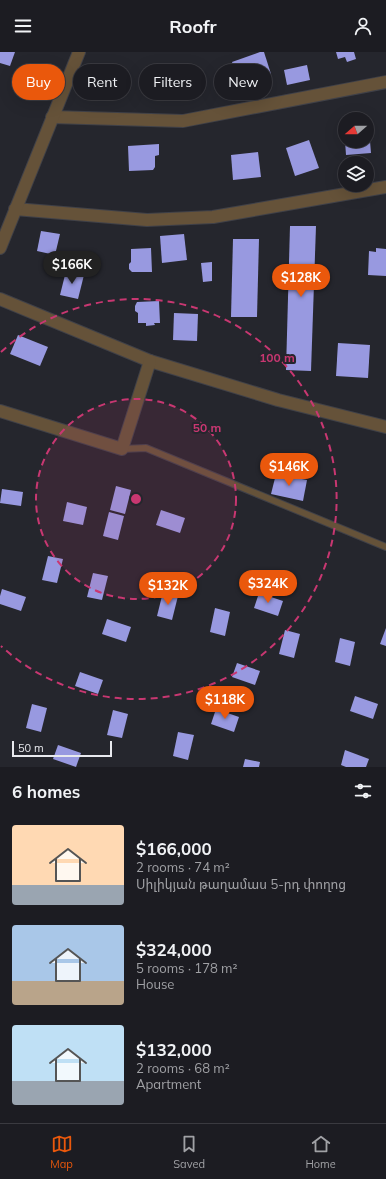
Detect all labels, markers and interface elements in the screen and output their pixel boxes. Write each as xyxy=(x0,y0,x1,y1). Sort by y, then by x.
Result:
icon: menu xyxy=(12,15,34,37)
text: Roofr xyxy=(169,15,217,38)
icon: person xyxy=(352,15,374,37)
chip: Buy xyxy=(12,64,65,100)
chip: Rent xyxy=(73,64,131,100)
chip: Filters xyxy=(139,64,206,100)
chip: New xyxy=(214,64,272,100)
north arrow xyxy=(338,112,374,148)
map controls xyxy=(338,112,374,192)
button: layers xyxy=(338,156,374,192)
pin: $166K xyxy=(44,251,100,285)
text: $166K xyxy=(52,256,92,272)
pin: $128K xyxy=(273,264,329,298)
text: $128K xyxy=(281,269,321,285)
text: 100 m xyxy=(259,350,295,365)
text: 50 m xyxy=(193,420,221,435)
pin: $146K xyxy=(261,453,317,487)
text: $146K xyxy=(269,458,309,474)
centre of rings xyxy=(129,492,143,506)
pin: $324K xyxy=(240,570,296,604)
pin: $132K xyxy=(140,572,196,606)
text: $324K xyxy=(248,575,288,591)
text: $132K xyxy=(148,577,188,593)
pin: $118K xyxy=(197,686,253,720)
text: $118K xyxy=(205,691,245,707)
scale bar xyxy=(12,739,112,758)
text: 50 m xyxy=(18,741,44,755)
icon: filters xyxy=(352,780,374,802)
text: 6 homes xyxy=(12,781,80,802)
text: $166,000 xyxy=(136,838,212,859)
icon: home xyxy=(44,841,92,889)
text: 2 rooms · 74 m² xyxy=(136,859,230,875)
text: Սիլիկյան թաղամաս 5-րդ փողոց xyxy=(136,876,346,892)
text: $324,000 xyxy=(136,939,212,960)
icon: home xyxy=(44,941,92,989)
text: 5 rooms · 178 m² xyxy=(136,960,237,976)
text: House xyxy=(136,976,174,992)
text: $132,000 xyxy=(136,1039,212,1060)
icon: home xyxy=(44,1041,92,1089)
text: 2 rooms · 68 m² xyxy=(136,1060,230,1076)
text: Apartment xyxy=(136,1076,201,1092)
tab: Map xyxy=(50,1133,73,1171)
tab: Saved xyxy=(173,1133,205,1171)
tab: Home xyxy=(305,1133,336,1171)

